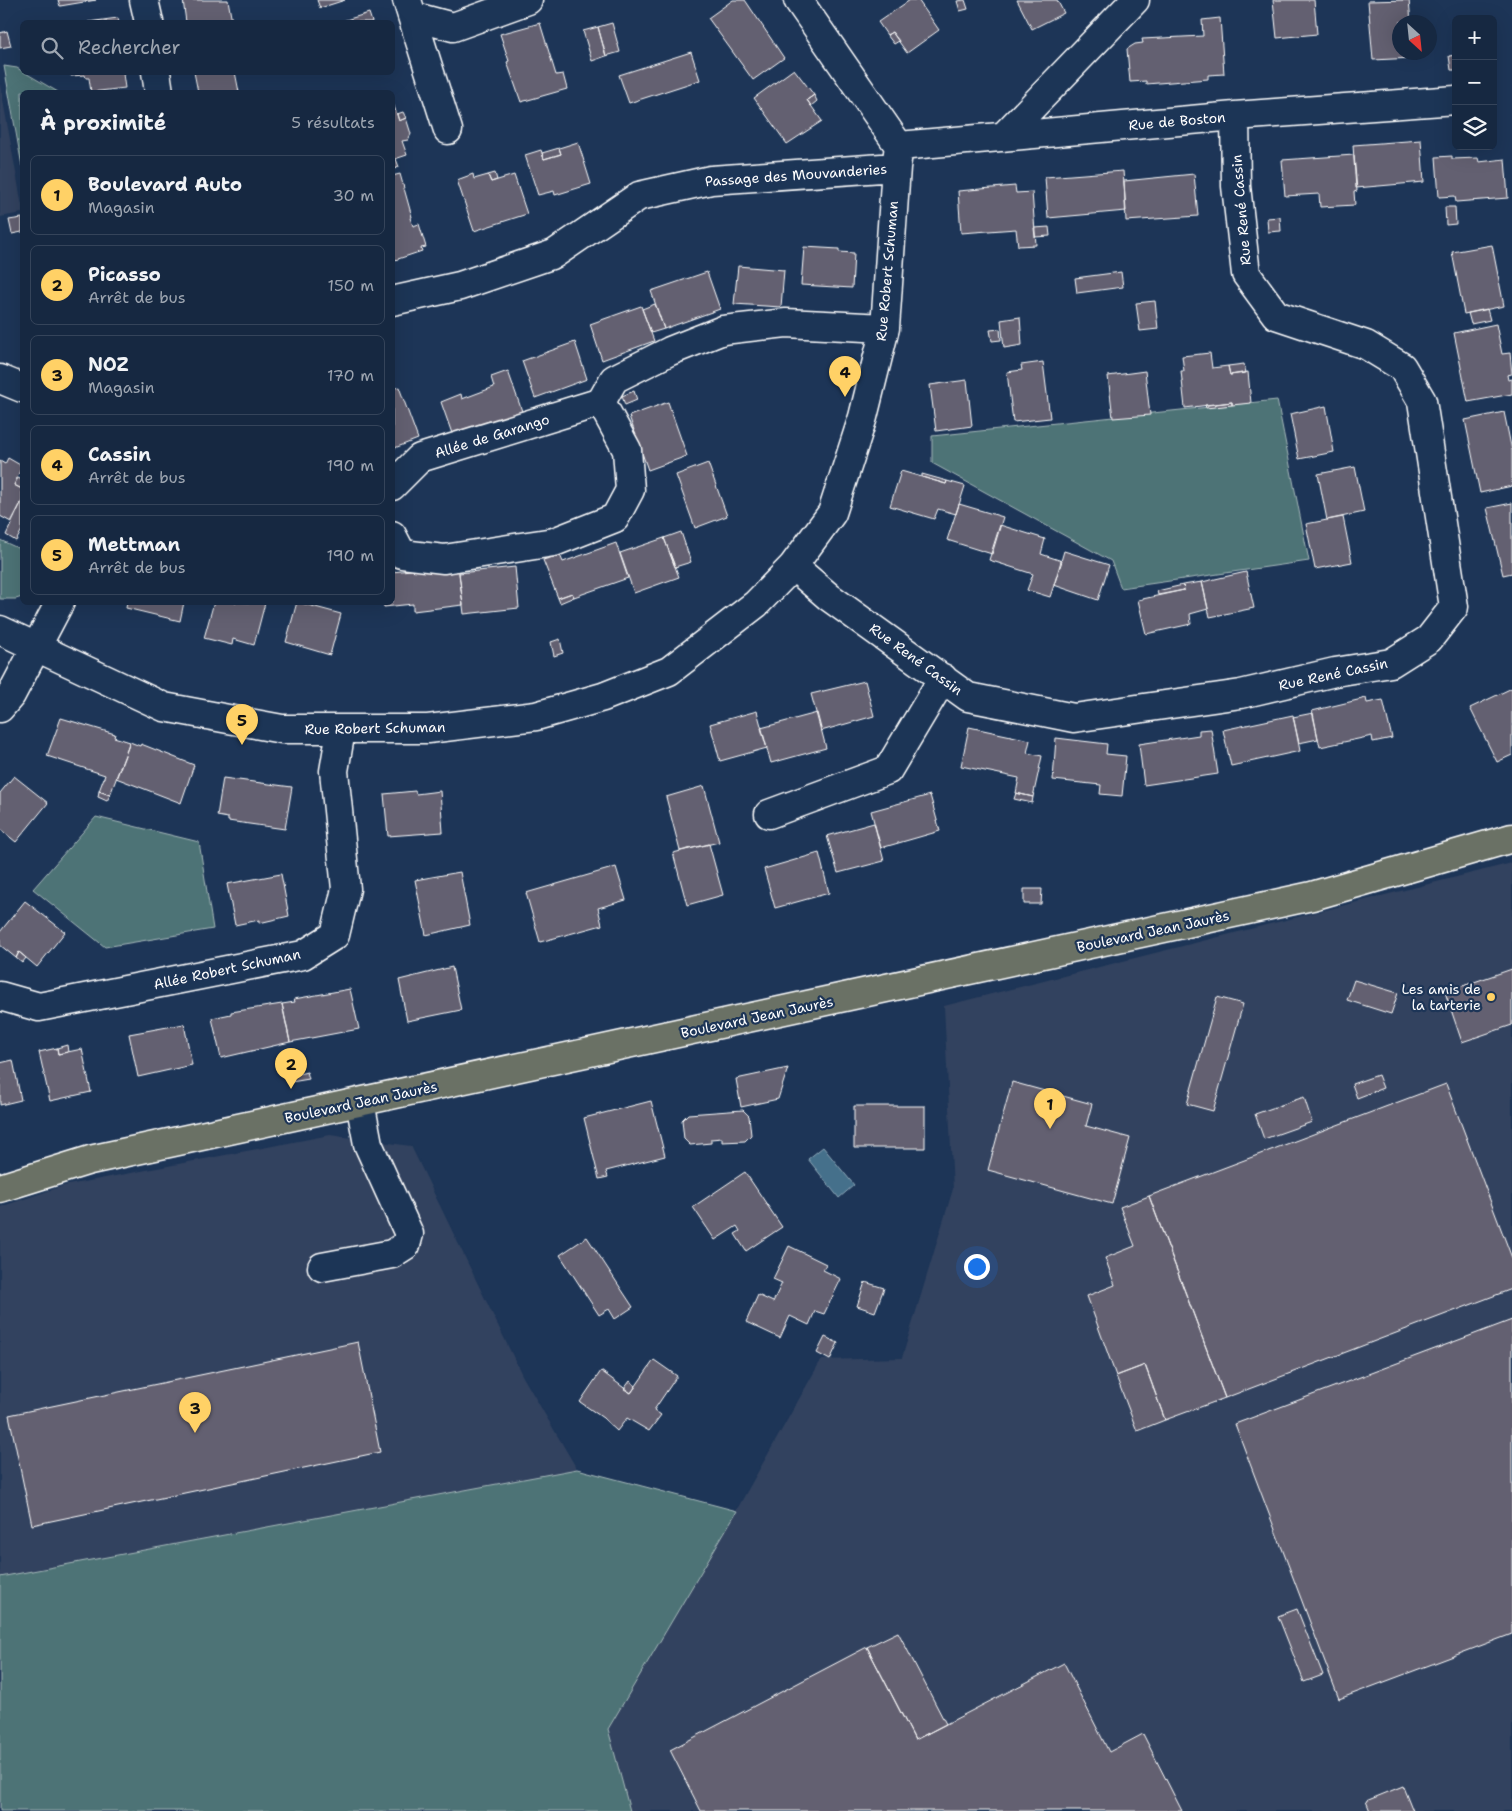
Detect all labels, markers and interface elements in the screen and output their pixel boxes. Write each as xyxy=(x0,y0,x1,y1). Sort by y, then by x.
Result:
north arrow xyxy=(1392,15,1437,60)
map controls xyxy=(1452,15,1497,150)
button: + xyxy=(1452,15,1497,60)
search box xyxy=(20,20,395,75)
icon: search xyxy=(38,34,66,62)
text: Rechercher xyxy=(78,35,181,60)
button: − xyxy=(1452,60,1497,105)
button: layers xyxy=(1452,105,1497,150)
street label: Rue de Boston xyxy=(1128,108,1227,134)
text: À proximité xyxy=(40,109,166,137)
text: 5 résultats xyxy=(291,112,375,133)
street label: Rue René Cassin xyxy=(1227,153,1255,266)
street label: Passage des Mouvanderies xyxy=(704,160,888,190)
text: Boulevard Auto xyxy=(88,172,242,197)
text: 1 xyxy=(53,185,61,206)
text: 30 m xyxy=(333,185,374,206)
text: Magasin xyxy=(88,197,154,218)
street label: Rue Robert Schuman xyxy=(872,200,902,342)
text: Picasso xyxy=(88,262,161,287)
text: 2 xyxy=(51,275,63,296)
text: 150 m xyxy=(327,275,374,296)
text: Arrêt de bus xyxy=(88,287,186,308)
text: NOZ xyxy=(88,352,129,377)
pin: 4 xyxy=(829,356,861,397)
text: 3 xyxy=(51,365,63,386)
text: 170 m xyxy=(327,365,374,386)
text: Magasin xyxy=(88,377,154,398)
street label: Allée de Garango xyxy=(432,410,552,462)
text: Cassin xyxy=(88,442,151,467)
text: 4 xyxy=(51,455,63,476)
text: 190 m xyxy=(327,455,374,476)
text: Arrêt de bus xyxy=(88,467,186,488)
text: Mettman xyxy=(88,532,180,557)
text: 5 xyxy=(52,545,62,566)
text: 190 m xyxy=(327,545,374,566)
text: Arrêt de bus xyxy=(88,557,186,578)
street label: Rue René Cassin xyxy=(866,619,967,699)
street label: Rue René Cassin xyxy=(1277,654,1390,694)
pin: 5 xyxy=(226,704,258,745)
street label: Rue Robert Schuman xyxy=(304,718,446,738)
street label: Boulevard Jean Jaurès xyxy=(1075,906,1231,956)
street label: Allée Robert Schuman xyxy=(152,945,303,993)
place label: Les amis de la tarterie xyxy=(1401,980,1481,1014)
marker: Les amis de la tarterie xyxy=(1485,991,1497,1003)
street label: Boulevard Jean Jaurès xyxy=(679,992,835,1042)
pin: 2 xyxy=(275,1048,307,1089)
street label: Boulevard Jean Jaurès xyxy=(283,1077,439,1127)
pin: 1 xyxy=(1034,1088,1066,1129)
your location xyxy=(964,1254,990,1280)
pin: 3 xyxy=(179,1392,211,1433)

